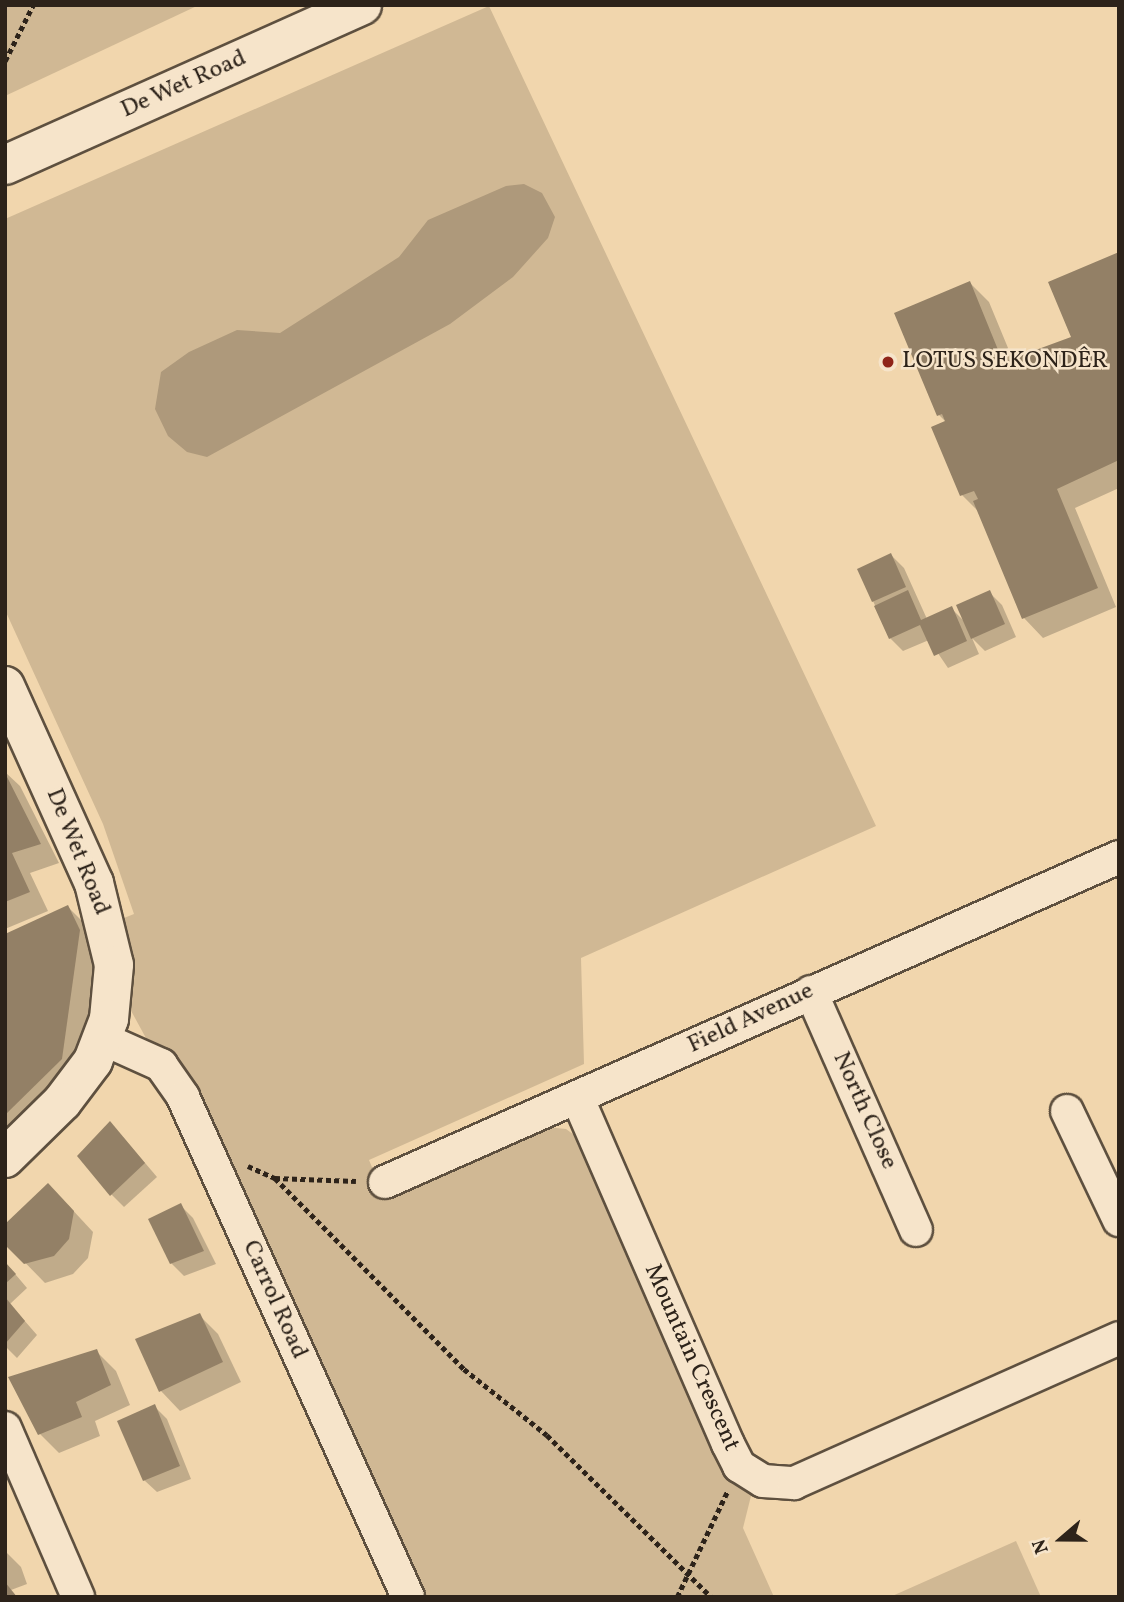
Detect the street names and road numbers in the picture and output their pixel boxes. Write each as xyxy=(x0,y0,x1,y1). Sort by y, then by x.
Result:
street label: De Wet Road xyxy=(117,44,251,126)
street label: De Wet Road xyxy=(38,784,116,920)
street label: Field Avenue xyxy=(684,977,818,1061)
street label: North Close xyxy=(825,1048,903,1174)
street label: Carrol Road xyxy=(235,1236,313,1364)
street label: Mountain Crescent xyxy=(637,1260,745,1456)

